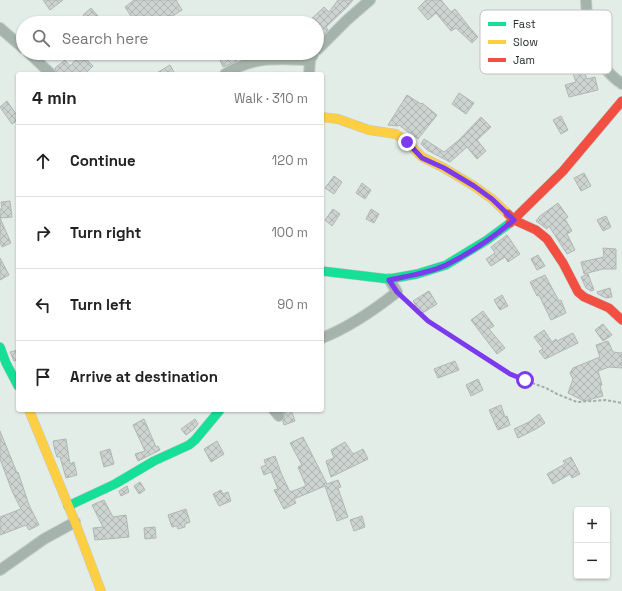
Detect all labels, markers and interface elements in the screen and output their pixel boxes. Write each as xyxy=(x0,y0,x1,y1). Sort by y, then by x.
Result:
legend xyxy=(480,10,612,74)
search box xyxy=(16,16,324,60)
text: Fast xyxy=(513,17,536,31)
icon: search xyxy=(30,27,52,49)
text: Search here xyxy=(62,29,148,48)
text: Slow xyxy=(513,35,538,49)
text: Jam xyxy=(513,53,535,67)
text: 4 min xyxy=(32,87,77,109)
text: Walk · 310 m xyxy=(234,90,308,107)
route end xyxy=(398,133,416,151)
icon: ahead xyxy=(32,150,54,172)
text: Continue xyxy=(70,151,136,170)
text: 120 m xyxy=(272,152,308,169)
icon: right xyxy=(32,222,54,244)
text: Turn right xyxy=(70,223,141,242)
text: 100 m xyxy=(271,224,308,241)
icon: left xyxy=(32,294,54,316)
text: Turn left xyxy=(70,295,132,314)
text: 90 m xyxy=(277,296,308,313)
icon: arrive xyxy=(32,366,54,388)
text: Arrive at destination xyxy=(70,367,218,386)
route start xyxy=(516,371,534,389)
map controls xyxy=(574,507,610,579)
button: + xyxy=(574,507,610,543)
button: − xyxy=(574,543,610,579)

